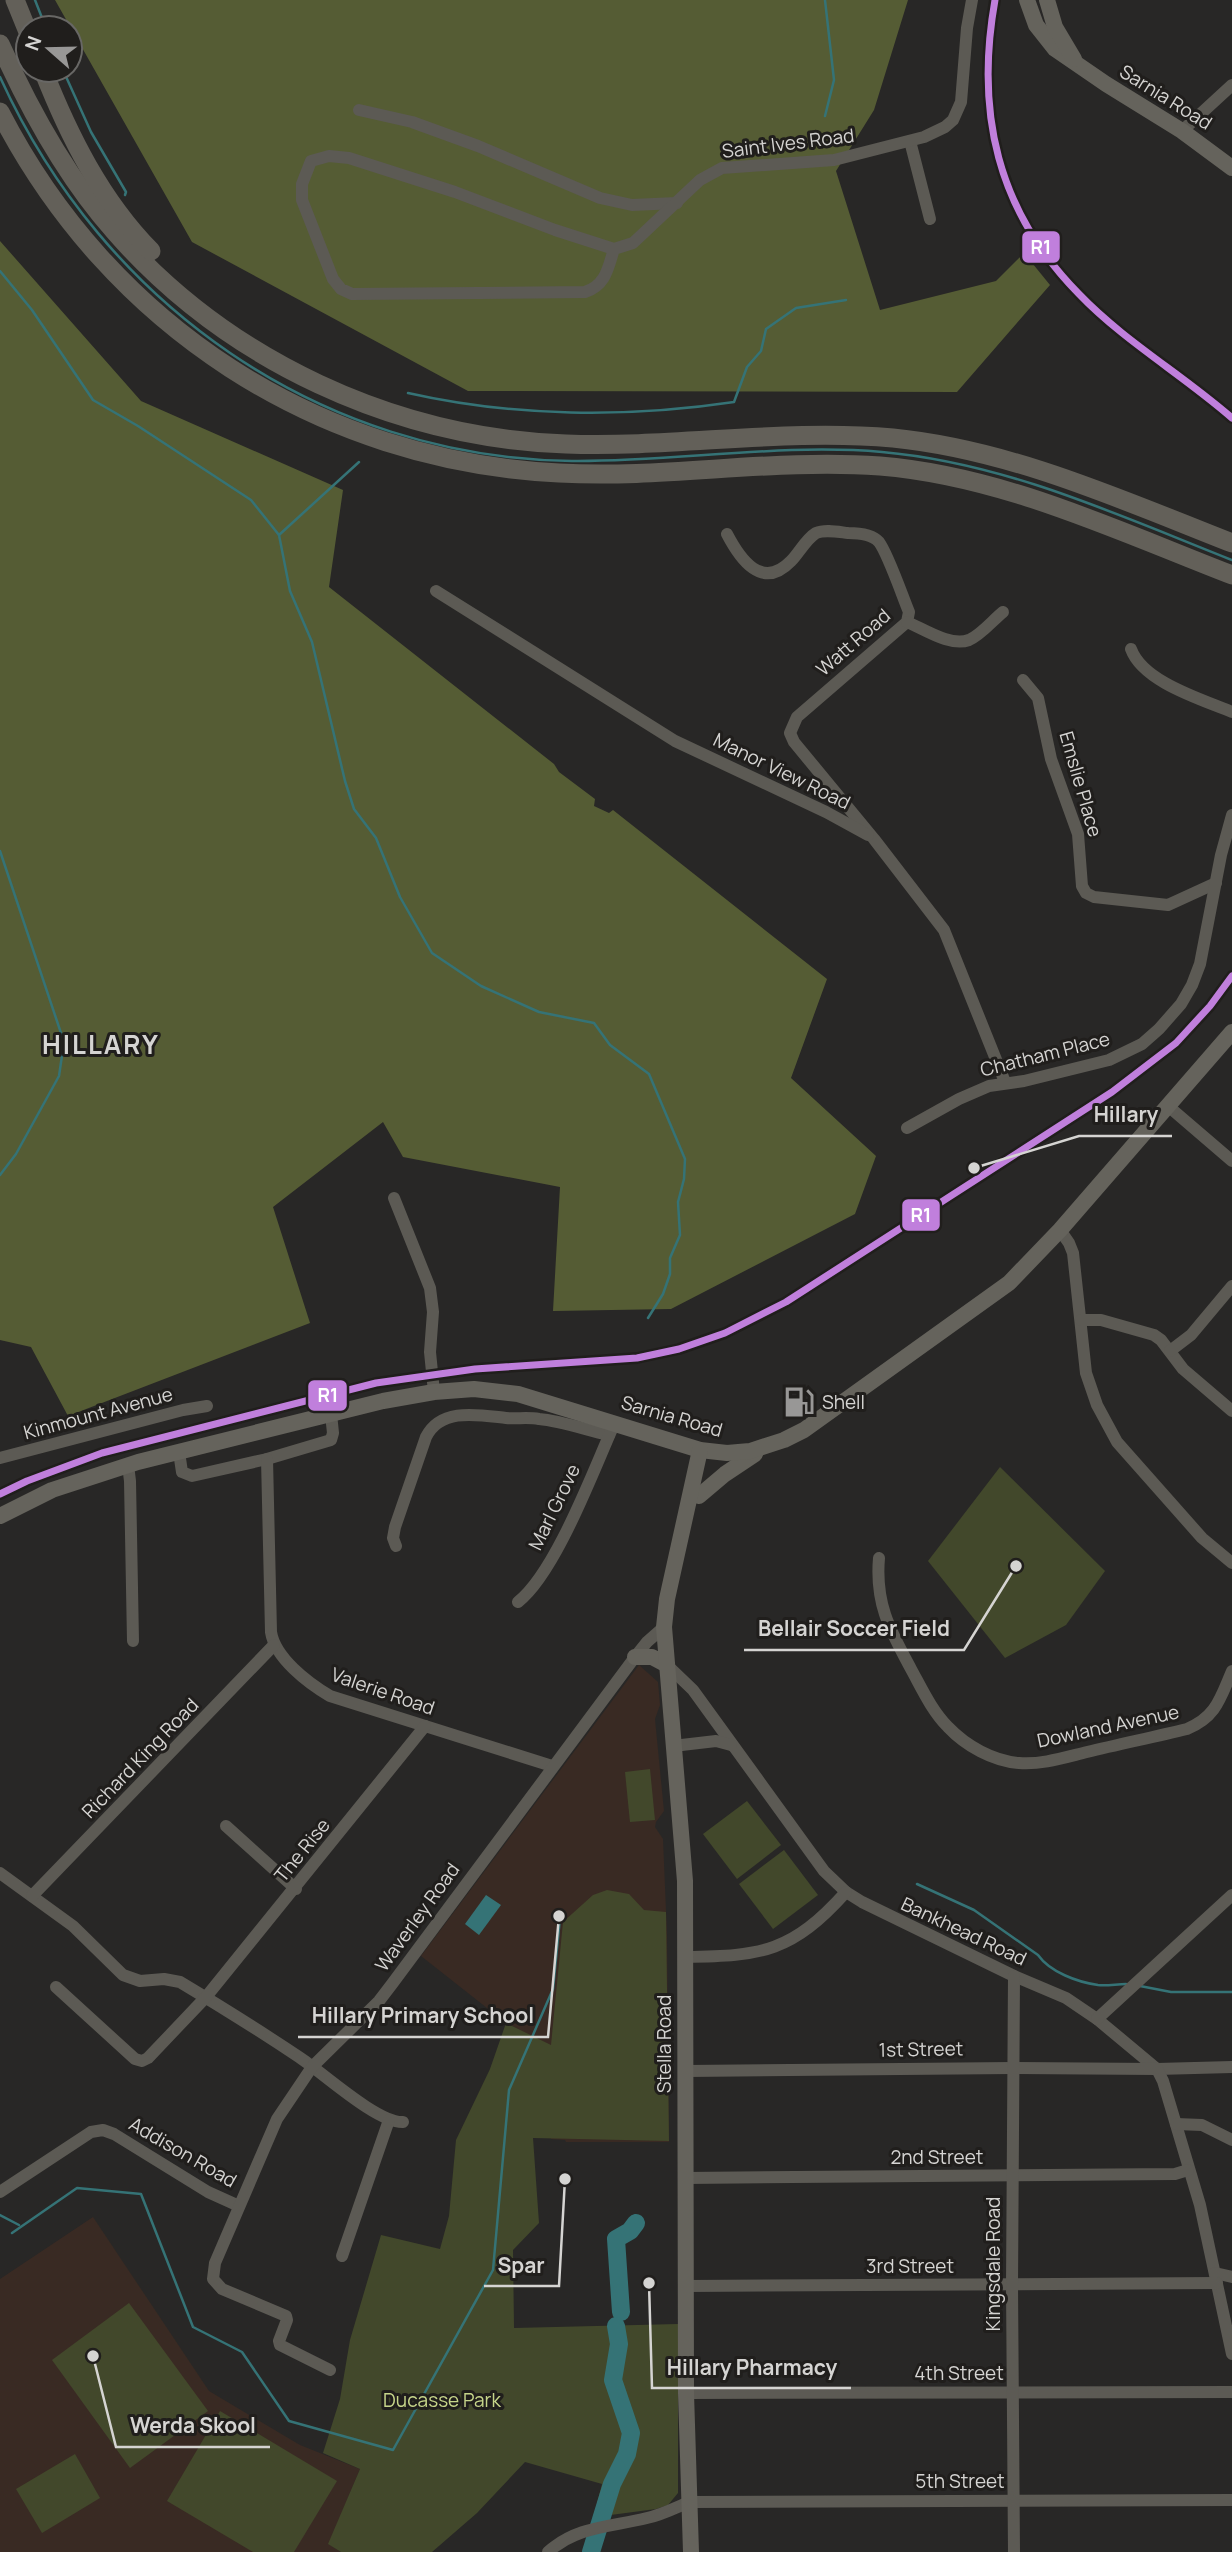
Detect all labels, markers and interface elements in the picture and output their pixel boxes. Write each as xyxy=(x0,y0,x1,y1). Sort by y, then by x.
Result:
north arrow xyxy=(14,14,84,84)
text: N xyxy=(18,32,48,54)
street label: Sarnia Road xyxy=(1115,58,1217,136)
street label: Saint Ives Road xyxy=(720,122,856,164)
line badge: R1 xyxy=(1021,230,1061,264)
text: R1 xyxy=(1031,234,1051,260)
street label: Watt Road xyxy=(810,603,896,681)
street label: Manor View Road xyxy=(709,727,855,815)
street label: Emslie Place xyxy=(1054,728,1108,840)
street label: Chatham Place xyxy=(978,1025,1112,1083)
district label: HILLARY xyxy=(42,1026,160,1062)
callout: Hillary xyxy=(1079,1094,1172,1136)
text: Hillary xyxy=(1094,1100,1159,1128)
line badge: R1 xyxy=(901,1198,941,1232)
text: R1 xyxy=(911,1202,931,1228)
line badge: R1 xyxy=(307,1379,348,1412)
street label: Kinmount Avenue xyxy=(21,1381,175,1445)
text: R1 xyxy=(318,1382,338,1408)
fuel station icon: Shell xyxy=(782,1385,816,1419)
street label: Sarnia Road xyxy=(618,1389,726,1443)
place label: Shell xyxy=(822,1389,865,1415)
street label: Marl Grove xyxy=(522,1460,586,1554)
callout: Bellair Soccer Field xyxy=(744,1608,964,1650)
text: Bellair Soccer Field xyxy=(758,1614,950,1642)
street label: Valerie Road xyxy=(328,1661,438,1721)
street label: Richard King Road xyxy=(76,1692,204,1824)
street label: Dowland Avenue xyxy=(1035,1698,1181,1754)
street label: The Rise xyxy=(268,1813,336,1887)
street label: Waverley Road xyxy=(369,1857,465,1977)
street label: Bankhead Road xyxy=(897,1891,1031,1971)
callout: Hillary Primary School xyxy=(298,1995,548,2037)
street label: Stella Road xyxy=(651,1995,677,2093)
text: Hillary Primary School xyxy=(312,2001,534,2029)
street label: 1st Street xyxy=(878,2035,964,2063)
street label: Addison Road xyxy=(124,2111,242,2193)
street label: 2nd Street xyxy=(891,2144,983,2170)
street label: Kingsdale Road xyxy=(980,2197,1006,2331)
callout: Spar xyxy=(484,2244,559,2286)
text: Spar xyxy=(497,2251,545,2279)
street label: 3rd Street xyxy=(866,2253,954,2279)
callout: Hillary Pharmacy xyxy=(652,2346,851,2388)
text: Hillary Pharmacy xyxy=(667,2353,837,2381)
street label: 4th Street xyxy=(914,2360,1004,2386)
park label: Ducasse Park xyxy=(383,2387,501,2413)
callout: Werda Skool xyxy=(116,2405,270,2447)
text: Werda Skool xyxy=(130,2411,256,2439)
street label: 5th Street xyxy=(915,2468,1005,2494)

